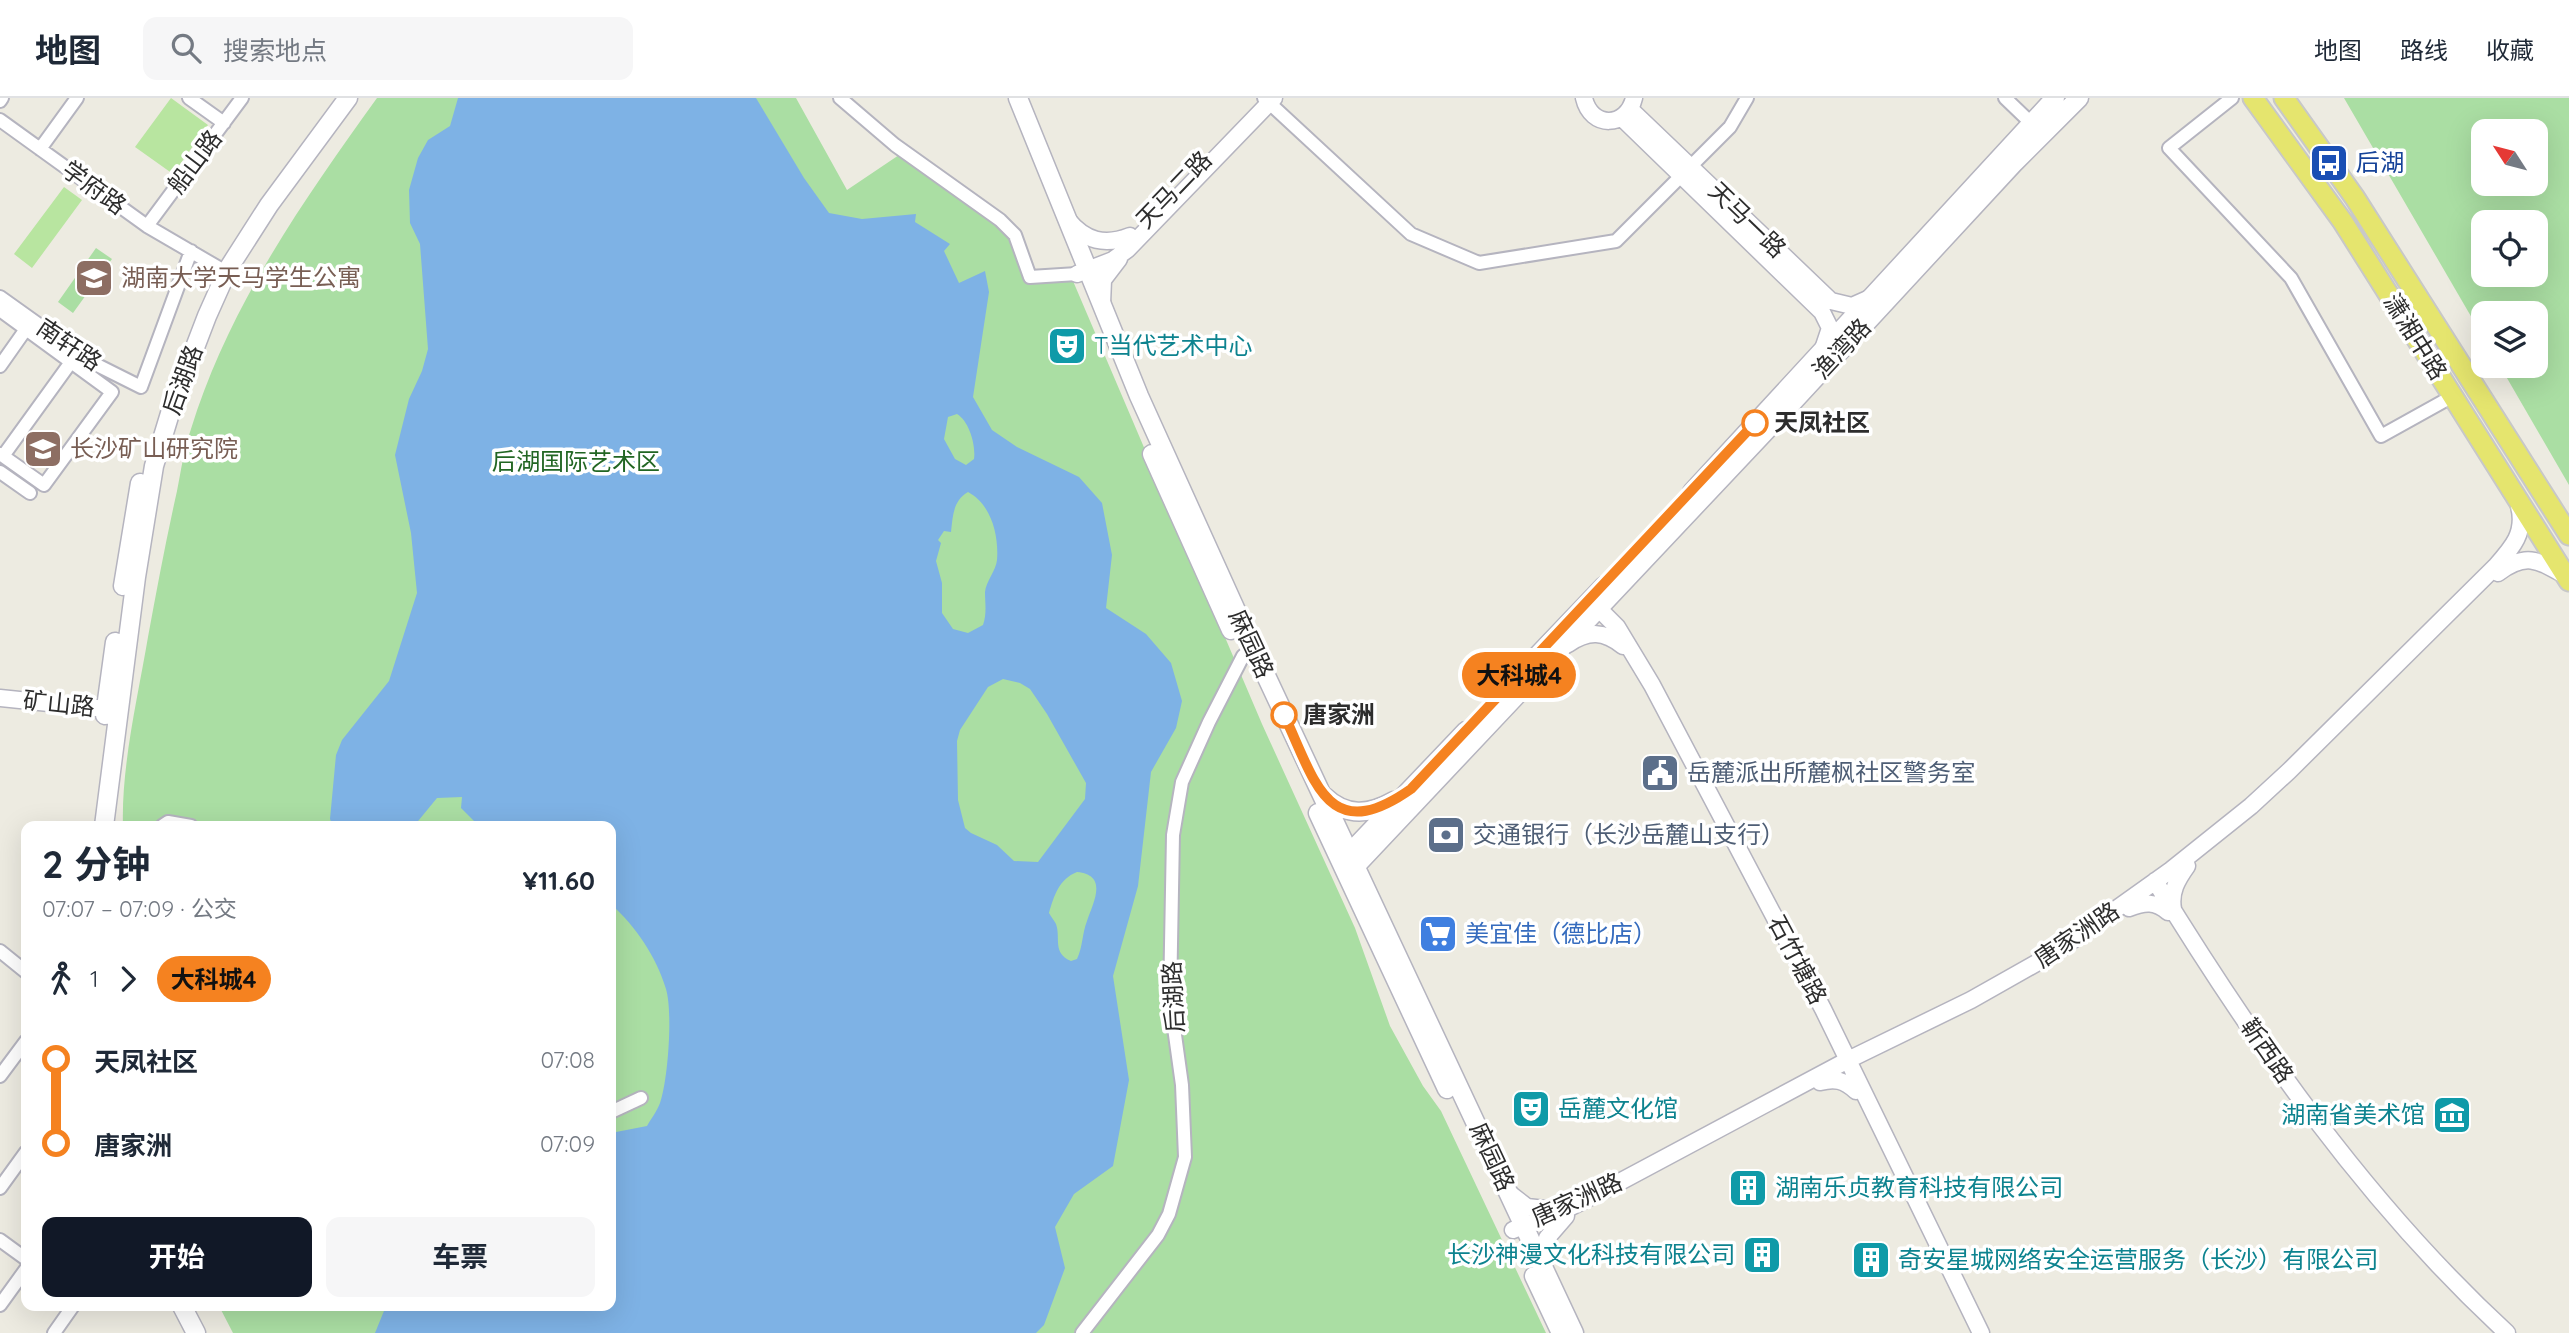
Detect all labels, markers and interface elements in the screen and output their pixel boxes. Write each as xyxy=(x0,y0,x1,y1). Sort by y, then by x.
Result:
search box xyxy=(143,17,633,80)
text: 地图 xyxy=(35,29,101,70)
icon: search xyxy=(167,29,205,67)
text: 搜索地点 xyxy=(223,34,327,67)
text: 地图 xyxy=(2314,35,2362,65)
text: 路线 xyxy=(2400,35,2448,65)
text: 收藏 xyxy=(2486,35,2534,65)
north arrow xyxy=(2471,119,2548,196)
map controls xyxy=(2471,119,2548,378)
street label: 船山路 xyxy=(161,124,228,199)
bus stop icon: 后湖 xyxy=(2308,142,2350,184)
street label: 天马二路 xyxy=(1129,144,1217,234)
place label: 后湖 xyxy=(2356,147,2404,177)
street label: 学府路 xyxy=(57,154,133,220)
street label: 天马一路 xyxy=(1703,175,1793,263)
button: locate xyxy=(2471,210,2548,287)
school or university icon: 湖南大学天马学生公寓 xyxy=(73,257,115,299)
place label: 湖南大学天马学生公寓 xyxy=(121,262,361,292)
street label: 潇湘中路 xyxy=(2378,288,2454,385)
button: layers xyxy=(2471,301,2548,378)
street label: 南轩路 xyxy=(31,312,108,377)
street label: 渔湾路 xyxy=(1806,312,1877,385)
theatre icon: T当代艺术中心 xyxy=(1046,325,1088,367)
place label: T当代艺术中心 xyxy=(1094,330,1253,360)
street label: 后湖路 xyxy=(156,341,208,419)
place label: 天凤社区 xyxy=(1774,407,1870,437)
marker: 天凤社区 xyxy=(1742,410,1768,436)
school or university icon: 长沙矿山研究院 xyxy=(22,428,64,470)
place label: 长沙矿山研究院 xyxy=(70,433,238,463)
park label: 后湖国际艺术区 xyxy=(492,446,660,476)
street label: 麻园路 xyxy=(1223,605,1281,683)
line badge: 大科城4 xyxy=(1470,652,1568,698)
text: 大科城4 xyxy=(1476,660,1562,690)
street label: 矿山路 xyxy=(22,684,96,722)
place label: 唐家洲 xyxy=(1303,699,1375,729)
marker: 唐家洲 xyxy=(1271,702,1297,728)
public building icon: 岳麓派出所麓枫社区警务室 xyxy=(1639,752,1681,794)
place label: 岳麓派出所麓枫社区警务室 xyxy=(1687,757,1975,787)
bank icon: 交通银行（长沙岳麓山支行） xyxy=(1425,814,1467,856)
place label: 交通银行（长沙岳麓山支行） xyxy=(1473,819,1785,849)
text: 2 分钟 xyxy=(42,840,150,888)
text: ¥11.60 xyxy=(522,864,595,897)
text: 07:07 – 07:09 · 公交 xyxy=(42,894,237,923)
street label: 唐家洲路 xyxy=(2028,895,2125,973)
street label: 石竹塘路 xyxy=(1762,910,1834,1009)
supermarket icon: 美宜佳（德比店） xyxy=(1417,913,1459,955)
place label: 美宜佳（德比店） xyxy=(1465,918,1657,948)
icon: walk xyxy=(42,960,80,998)
icon: forward xyxy=(109,960,147,998)
street label: 后湖路 xyxy=(1156,960,1190,1034)
text: 1 xyxy=(90,964,99,993)
text: 大科城4 xyxy=(171,964,257,994)
street label: 靳西路 xyxy=(2235,1012,2301,1089)
text: 天凤社区 xyxy=(94,1045,198,1078)
text: 07:08 xyxy=(540,1045,595,1074)
theatre icon: 岳麓文化馆 xyxy=(1510,1088,1552,1130)
place label: 岳麓文化馆 xyxy=(1558,1093,1678,1123)
museum icon: 湖南省美术馆 xyxy=(2431,1094,2473,1136)
place label: 湖南省美术馆 xyxy=(2281,1099,2425,1129)
street label: 麻园路 xyxy=(1464,1118,1522,1196)
text: 唐家洲 xyxy=(94,1129,172,1162)
text: 07:09 xyxy=(540,1129,595,1158)
street label: 唐家洲路 xyxy=(1527,1166,1627,1232)
building icon: 湖南乐贞教育科技有限公司 xyxy=(1727,1167,1769,1209)
place label: 湖南乐贞教育科技有限公司 xyxy=(1775,1172,2063,1202)
button: 开始 xyxy=(42,1217,312,1297)
button: 车票 xyxy=(326,1217,595,1297)
building icon: 长沙神漫文化科技有限公司 xyxy=(1741,1234,1783,1276)
place label: 长沙神漫文化科技有限公司 xyxy=(1447,1239,1735,1269)
building icon: 奇安星城网络安全运营服务（长沙）有限公司 xyxy=(1850,1239,1892,1281)
place label: 奇安星城网络安全运营服务（长沙）有限公司 xyxy=(1898,1244,2378,1274)

